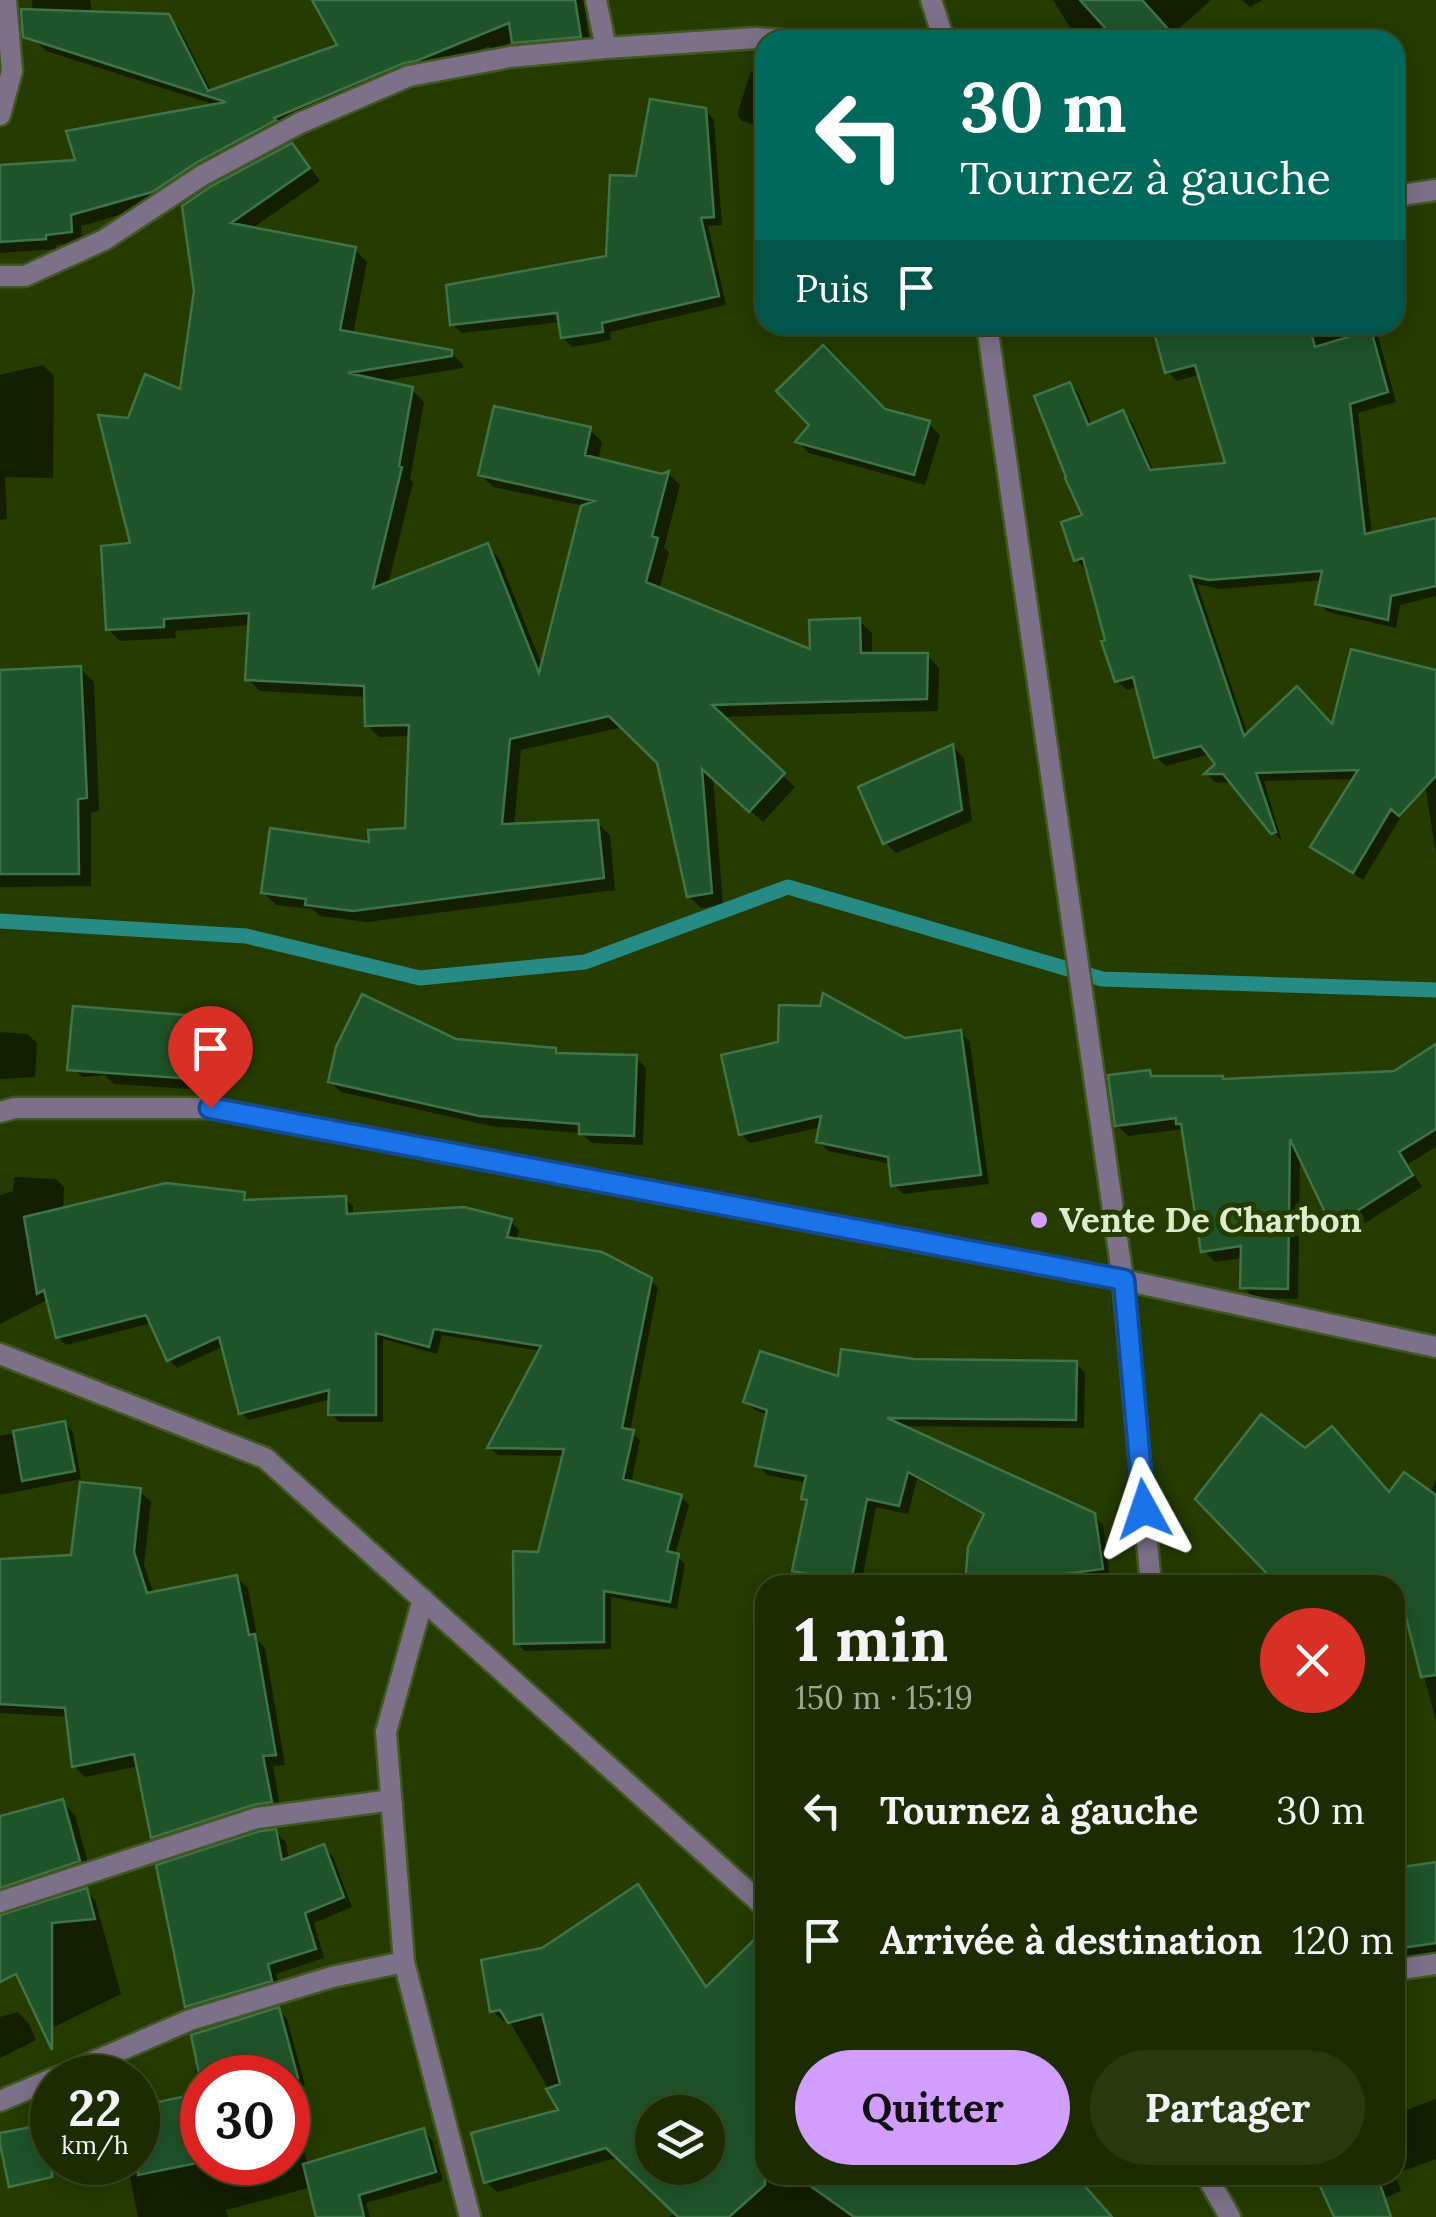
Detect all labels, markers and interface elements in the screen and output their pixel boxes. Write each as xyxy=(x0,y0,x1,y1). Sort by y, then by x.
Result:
text: 30 m xyxy=(960,62,1127,151)
icon: left xyxy=(795,70,925,200)
text: Tournez à gauche xyxy=(960,149,1331,206)
icon: arrive xyxy=(889,260,944,315)
text: Puis xyxy=(795,264,869,312)
pin xyxy=(168,1006,253,1109)
icon: arrive xyxy=(183,1021,238,1076)
place label: Vente De Charbon xyxy=(1059,1197,1362,1242)
marker: Vente De Charbon xyxy=(1028,1209,1050,1231)
position arrow xyxy=(1092,1457,1196,1561)
text: 1 min xyxy=(795,1601,948,1677)
button: close xyxy=(1260,1608,1365,1713)
text: 150 m · 15:19 xyxy=(795,1677,973,1718)
icon: left xyxy=(795,1783,850,1838)
text: Tournez à gauche xyxy=(880,1786,1198,1834)
text: 30 m xyxy=(1276,1786,1365,1834)
icon: arrive xyxy=(795,1913,850,1968)
text: Arrivée à destination xyxy=(880,1916,1262,1964)
text: 120 m xyxy=(1292,1916,1394,1964)
button: Quitter xyxy=(795,2050,1070,2165)
button: Partager xyxy=(1090,2050,1365,2165)
speed limit sign: 30 xyxy=(180,2055,310,2185)
text: 22 xyxy=(68,2076,122,2140)
map controls xyxy=(635,2095,725,2185)
button: layers xyxy=(635,2095,725,2185)
text: km/h xyxy=(61,2129,129,2161)

